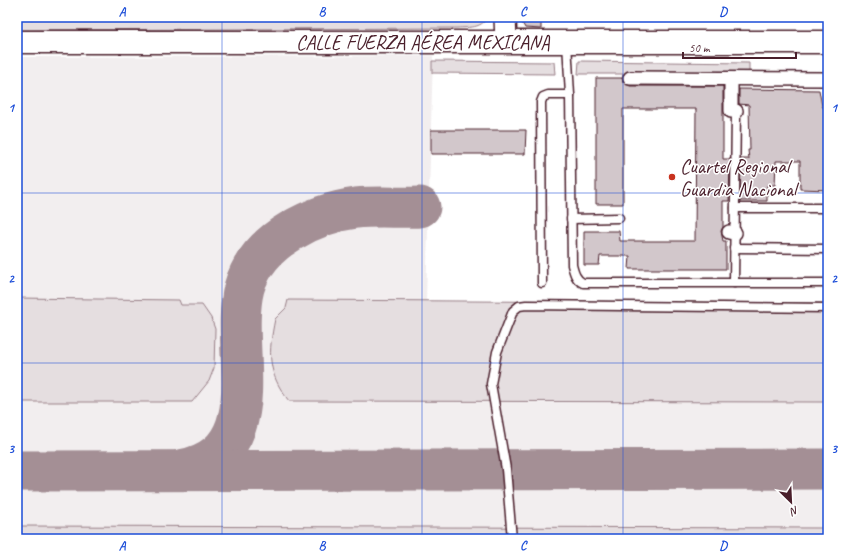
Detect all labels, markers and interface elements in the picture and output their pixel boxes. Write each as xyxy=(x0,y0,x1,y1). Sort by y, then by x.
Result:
text: A xyxy=(119,4,127,20)
text: B xyxy=(319,4,327,20)
text: C xyxy=(520,4,528,20)
text: D xyxy=(719,4,728,20)
street label: CALLE FUERZA AÉREA MEXICANA xyxy=(296,30,551,55)
scale bar xyxy=(683,34,796,60)
text: 50 m xyxy=(689,40,711,56)
text: 1 xyxy=(8,100,16,116)
text: 1 xyxy=(831,100,839,116)
place label: Cuartel Regional Guardia Nacional xyxy=(680,154,800,202)
marker: Cuartel Regional Guardia Nacional xyxy=(667,172,677,182)
text: 2 xyxy=(8,271,15,287)
text: 2 xyxy=(831,271,838,287)
text: 3 xyxy=(8,441,15,457)
text: 3 xyxy=(831,441,838,457)
north arrow xyxy=(771,482,811,522)
text: N xyxy=(787,503,801,520)
text: A xyxy=(119,538,127,554)
text: B xyxy=(319,538,327,554)
text: C xyxy=(520,538,528,554)
text: D xyxy=(719,538,728,554)

